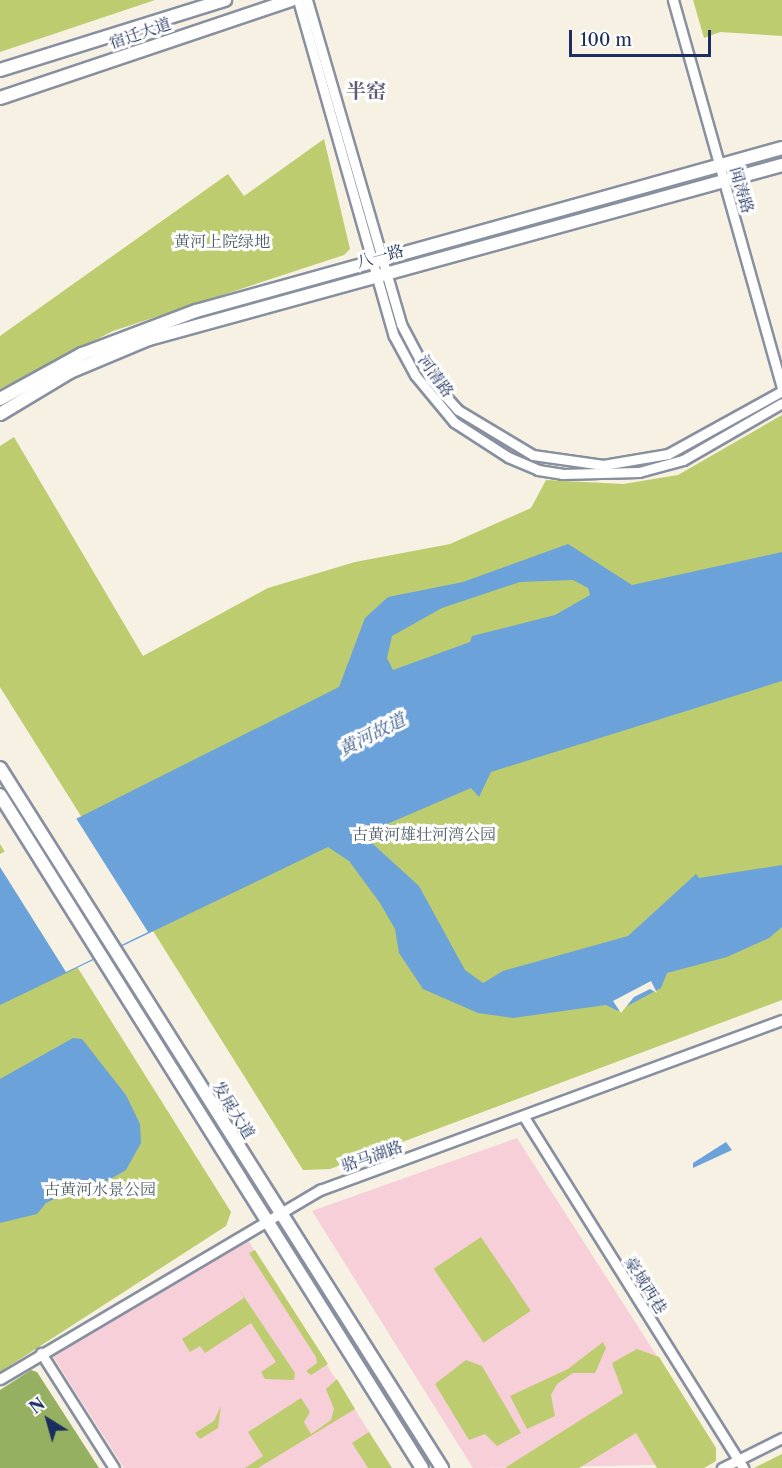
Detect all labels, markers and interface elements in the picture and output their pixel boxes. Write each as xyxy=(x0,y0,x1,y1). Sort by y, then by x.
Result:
street label: 宿迁大道 xyxy=(107,14,173,52)
scale bar xyxy=(572,18,714,56)
text: 100 m xyxy=(580,29,632,51)
district label: 半窑 xyxy=(346,79,386,103)
street label: 闻涛路 xyxy=(726,164,758,216)
park label: 黄河上院绿地 xyxy=(174,231,270,251)
street label: 八一路 xyxy=(354,241,406,271)
street label: 河清路 xyxy=(414,351,458,401)
water label: 黄河故道 xyxy=(335,709,409,761)
park label: 古黄河雄壮河湾公园 xyxy=(352,824,496,844)
street label: 发展大道 xyxy=(209,1078,259,1142)
street label: 骆马湖路 xyxy=(339,1137,405,1175)
park label: 古黄河水景公园 xyxy=(44,1179,156,1199)
street label: 豪域西巷 xyxy=(621,1253,671,1317)
north arrow xyxy=(18,1390,78,1450)
text: N xyxy=(26,1393,49,1418)

